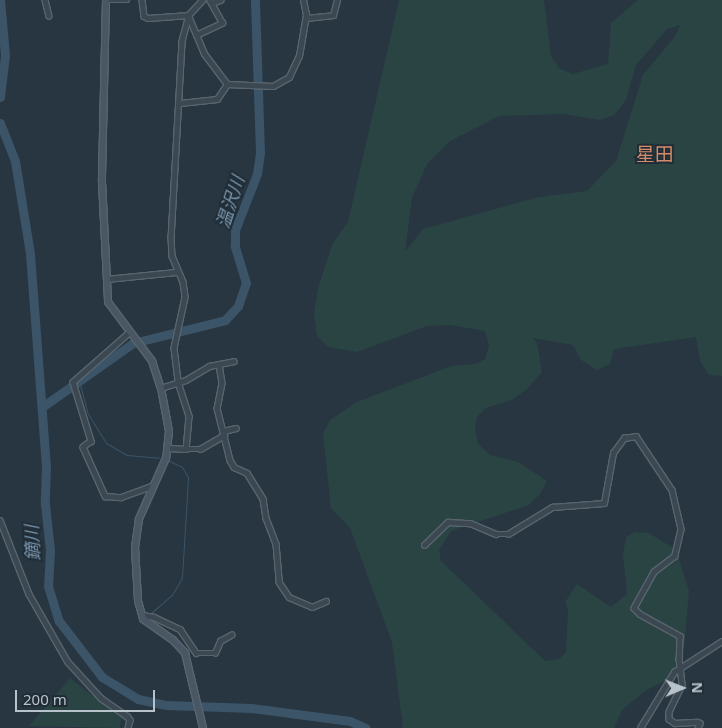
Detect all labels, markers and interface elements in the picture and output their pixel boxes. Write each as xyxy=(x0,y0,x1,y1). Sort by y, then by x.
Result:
district label: 星田 xyxy=(636,144,674,166)
water label: 温沢川 xyxy=(211,173,249,231)
water label: 鏑川 xyxy=(20,524,44,562)
north arrow xyxy=(657,663,707,713)
scale bar xyxy=(18,680,158,712)
text: N xyxy=(688,682,707,694)
text: 200 m xyxy=(23,689,67,709)

